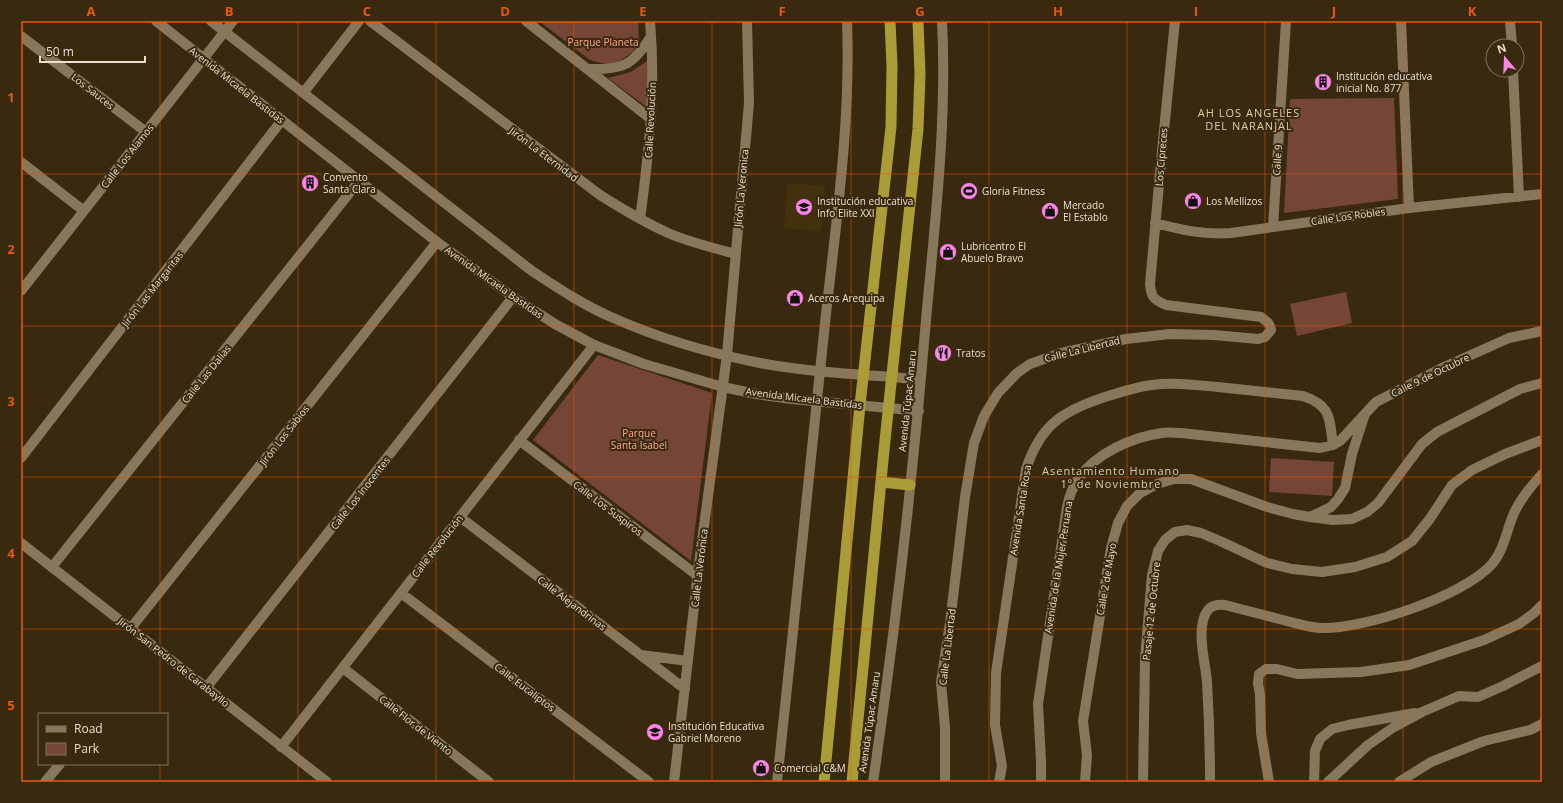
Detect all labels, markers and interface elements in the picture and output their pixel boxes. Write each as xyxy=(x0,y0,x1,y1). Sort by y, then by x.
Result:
text: A xyxy=(87,2,96,20)
text: B xyxy=(225,2,234,20)
text: C xyxy=(363,2,371,20)
text: D xyxy=(500,2,510,20)
text: E xyxy=(639,2,647,20)
text: F xyxy=(778,2,786,20)
text: G xyxy=(915,2,925,20)
text: H xyxy=(1053,2,1063,20)
text: I xyxy=(1194,2,1198,20)
text: J xyxy=(1331,2,1336,20)
text: K xyxy=(1468,2,1477,20)
park label: Parque Planeta xyxy=(567,35,639,49)
scale bar xyxy=(40,38,145,64)
north arrow xyxy=(1485,38,1525,78)
text: N xyxy=(1495,40,1508,57)
text: 50 m xyxy=(46,43,74,60)
street label: Avenida Micaela Bastidas xyxy=(186,43,288,127)
place label: Institución educativa inicial No. 877 xyxy=(1336,69,1432,95)
street label: Los Sauces xyxy=(69,70,118,112)
building icon: Institución educativa inicial No. 877 xyxy=(1313,72,1333,92)
street label: Calle Revolución xyxy=(641,82,659,158)
text: 1 xyxy=(7,88,15,106)
district label: AH LOS ANGELES DEL NARANJAL xyxy=(1198,105,1300,133)
street label: Calle Los Alamos xyxy=(97,121,157,191)
street label: Jirón La Eternidad xyxy=(506,123,581,184)
street label: Los Cipreces xyxy=(1151,127,1171,187)
street label: Calle 9 xyxy=(1269,144,1285,176)
street label: Jirón La Veronica xyxy=(731,148,751,229)
place label: Convento Santa Clara xyxy=(323,170,376,196)
building icon: Convento Santa Clara xyxy=(300,173,320,193)
sports icon: Gloria Fitness xyxy=(959,181,979,201)
place label: Gloria Fitness xyxy=(982,184,1045,198)
shop icon: Los Mellizos xyxy=(1183,191,1203,211)
place label: Institución educativa Info Elite XXI xyxy=(817,194,913,220)
place label: Los Mellizos xyxy=(1206,194,1262,208)
school or university icon: Institución educativa Info Elite XXI xyxy=(794,197,814,217)
place label: Mercado El Establo xyxy=(1063,198,1108,224)
shop icon: Mercado El Establo xyxy=(1040,201,1060,221)
street label: Calle Los Robles xyxy=(1310,204,1386,228)
place label: Lubricentro El Abuelo Bravo xyxy=(961,239,1026,265)
text: 2 xyxy=(7,240,15,258)
shop icon: Lubricentro El Abuelo Bravo xyxy=(938,242,958,262)
street label: Avenida Micaela Bastidas xyxy=(442,243,546,322)
street label: Jirón Las Margaritas xyxy=(117,248,186,330)
shop icon: Aceros Arequipa xyxy=(785,288,805,308)
place label: Aceros Arequipa xyxy=(808,291,885,305)
street label: Calle La Libertad xyxy=(1043,333,1121,365)
street label: Calle Las Dalias xyxy=(178,342,234,406)
restaurant icon: Tratos xyxy=(933,343,953,363)
place label: Tratos xyxy=(956,346,986,360)
street label: Avenida Túpac Amaru xyxy=(895,350,919,452)
street label: Calle 9 de Octubre xyxy=(1388,350,1472,400)
street label: Avenida Micaela Bastidas xyxy=(745,384,863,412)
text: 3 xyxy=(7,392,15,410)
street label: Jirón Los Sabios xyxy=(255,402,312,469)
park label: Parque Santa Isabel xyxy=(611,426,667,452)
street label: Calle Los Inocentes xyxy=(327,453,393,532)
district label: Asentamiento Humano 1º de Noviembre xyxy=(1042,463,1180,491)
street label: Avenida Santa Rosa xyxy=(1006,464,1034,556)
street label: Calle Los Suspiros xyxy=(570,477,646,539)
street label: Avenida de la Mujer Peruana xyxy=(1041,500,1075,634)
street label: Calle Revolución xyxy=(408,512,466,580)
street label: Calle La Verónica xyxy=(687,528,711,608)
street label: Calle 2 de Mayo xyxy=(1093,542,1119,616)
text: 4 xyxy=(7,544,15,562)
street label: Pasaje 12 de Octubre xyxy=(1139,561,1163,661)
street label: Calle Alejandrinas xyxy=(535,572,610,634)
street label: Calle La Libertad xyxy=(935,608,959,686)
street label: Jirón San Pedro de Carabayllo xyxy=(115,613,233,710)
street label: Calle Eucaliptos xyxy=(492,660,558,715)
street label: Avenida Túpac Amaru xyxy=(855,671,883,773)
street label: Calle Flor de Viento xyxy=(376,692,456,758)
text: 5 xyxy=(7,696,15,714)
legend xyxy=(38,713,168,765)
place label: Institución Educativa Gabriel Moreno xyxy=(668,719,764,745)
text: Road xyxy=(74,720,103,737)
school or university icon: Institución Educativa Gabriel Moreno xyxy=(645,722,665,742)
text: Park xyxy=(74,740,100,757)
shop icon: Comercial C&M xyxy=(751,758,771,778)
place label: Comercial C&M xyxy=(774,761,846,775)

